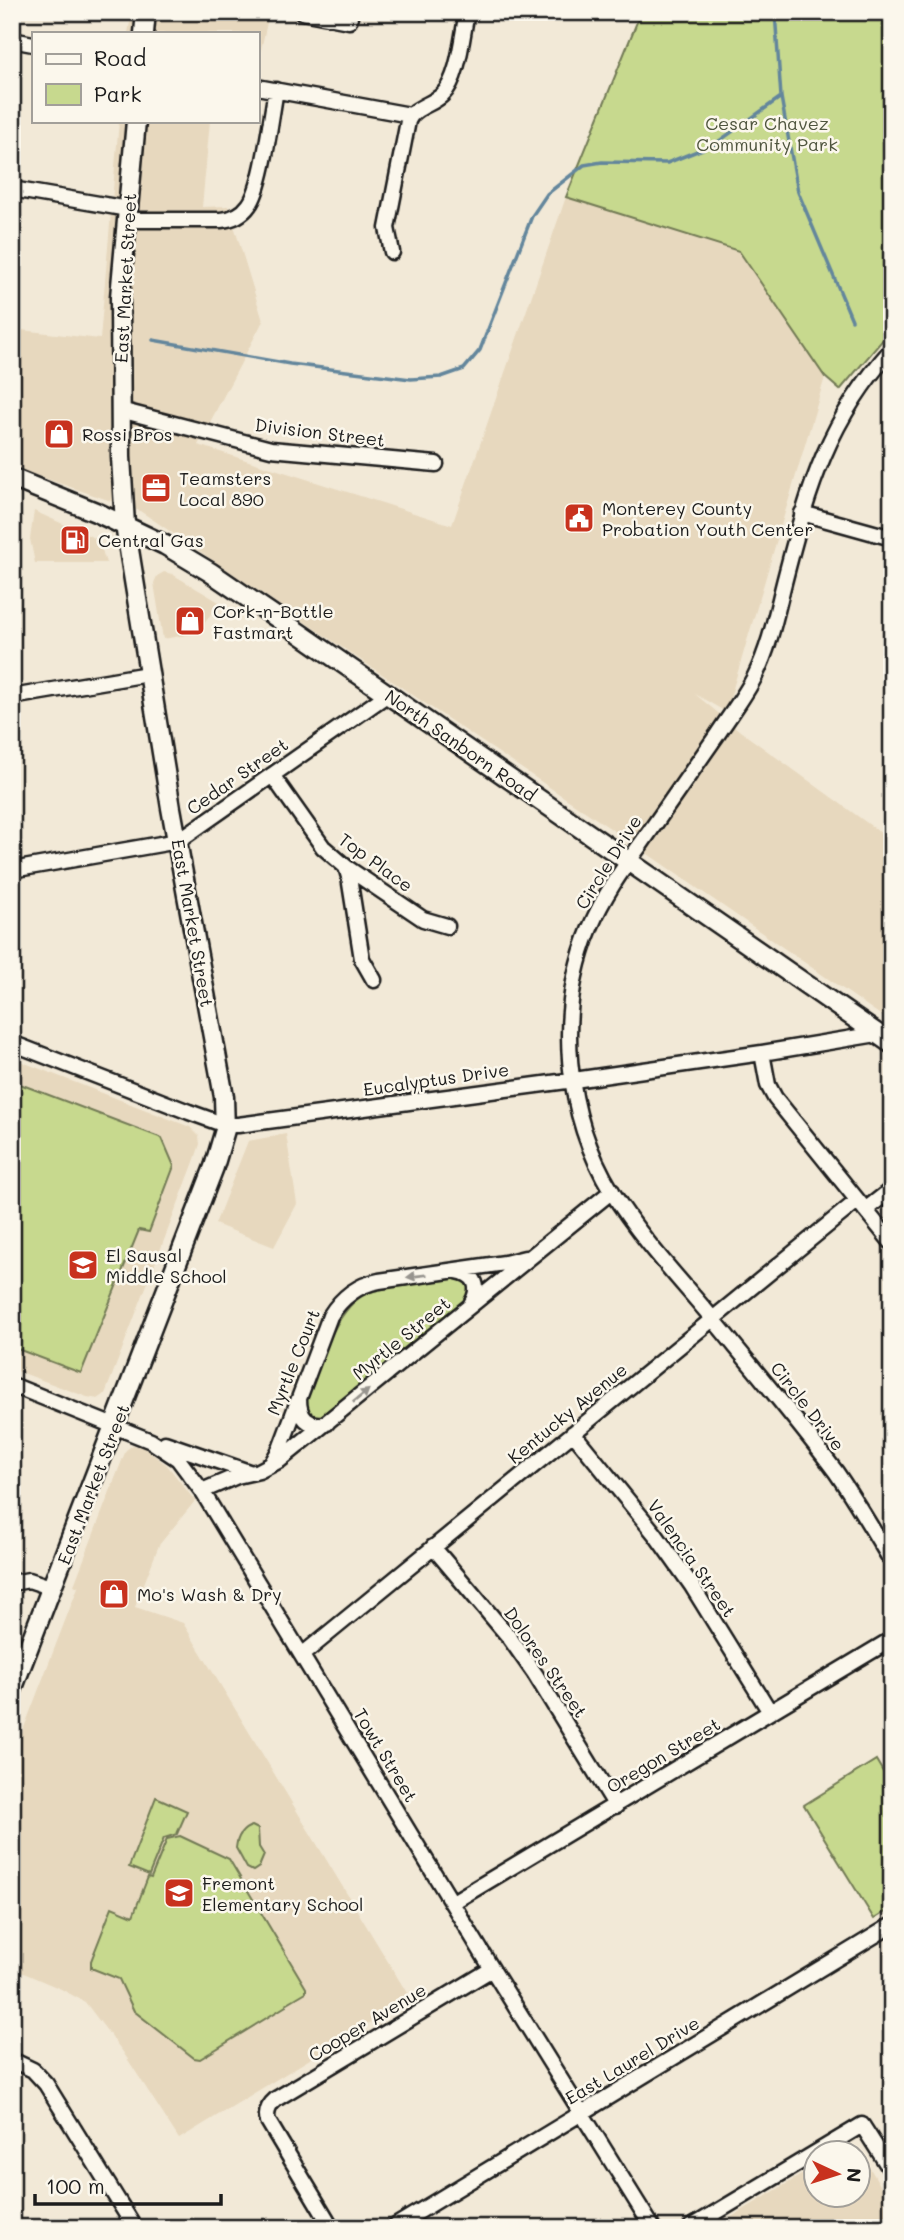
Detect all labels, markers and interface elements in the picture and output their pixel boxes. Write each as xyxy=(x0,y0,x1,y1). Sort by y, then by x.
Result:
legend xyxy=(32,32,259,122)
text: Road xyxy=(94,44,146,71)
text: Park xyxy=(94,80,142,107)
park label: Cesar Chavez Community Park xyxy=(696,111,838,156)
street label: East Market Street xyxy=(109,192,141,364)
street label: Division Street xyxy=(254,412,386,452)
shop icon: Rossi Bros xyxy=(42,417,76,451)
place label: Rossi Bros xyxy=(82,422,173,446)
place label: Teamsters Local 890 xyxy=(179,466,271,511)
office icon: Teamsters Local 890 xyxy=(139,471,173,505)
place label: Monterey County Probation Youth Center xyxy=(602,496,813,541)
public building icon: Monterey County Probation Youth Center xyxy=(562,501,596,535)
fuel station icon: Central Gas xyxy=(58,523,92,557)
place label: Central Gas xyxy=(98,528,204,552)
place label: Cork-n-Bottle Fastmart xyxy=(213,599,334,644)
shop icon: Cork-n-Bottle Fastmart xyxy=(173,604,207,638)
street label: North Sanborn Road xyxy=(380,684,542,806)
street label: Cedar Street xyxy=(181,732,293,820)
street label: Circle Drive xyxy=(569,810,647,914)
street label: Top Place xyxy=(334,827,418,897)
street label: East Market Street xyxy=(166,837,220,1009)
street label: Eucalyptus Drive xyxy=(362,1057,510,1101)
place label: El Sausal Middle School xyxy=(106,1243,227,1288)
school or university icon: El Sausal Middle School xyxy=(66,1248,100,1282)
one-way arrow xyxy=(406,1270,428,1281)
street label: Myrtle Street xyxy=(347,1291,455,1385)
street label: Myrtle Court xyxy=(261,1305,325,1419)
street label: Circle Drive xyxy=(766,1356,850,1456)
street label: Kentucky Avenue xyxy=(502,1357,632,1469)
one-way arrow xyxy=(351,1388,369,1403)
street label: East Market Street xyxy=(51,1400,135,1568)
street label: Valencia Street xyxy=(642,1494,742,1622)
shop icon: Mo's Wash & Dry xyxy=(97,1577,131,1611)
place label: Mo's Wash & Dry xyxy=(137,1582,282,1606)
street label: Dolores Street xyxy=(499,1602,593,1722)
street label: Towt Street xyxy=(349,1704,423,1806)
street label: Oregon Street xyxy=(602,1712,724,1798)
place label: Fremont Elementary School xyxy=(202,1871,364,1916)
school or university icon: Fremont Elementary School xyxy=(162,1876,196,1910)
street label: Cooper Avenue xyxy=(304,1977,430,2067)
street label: East Laurel Drive xyxy=(560,2010,704,2110)
north arrow xyxy=(802,2138,872,2208)
scale bar xyxy=(35,2163,220,2207)
text: N xyxy=(841,2167,867,2183)
text: 100 m xyxy=(46,2172,105,2199)

